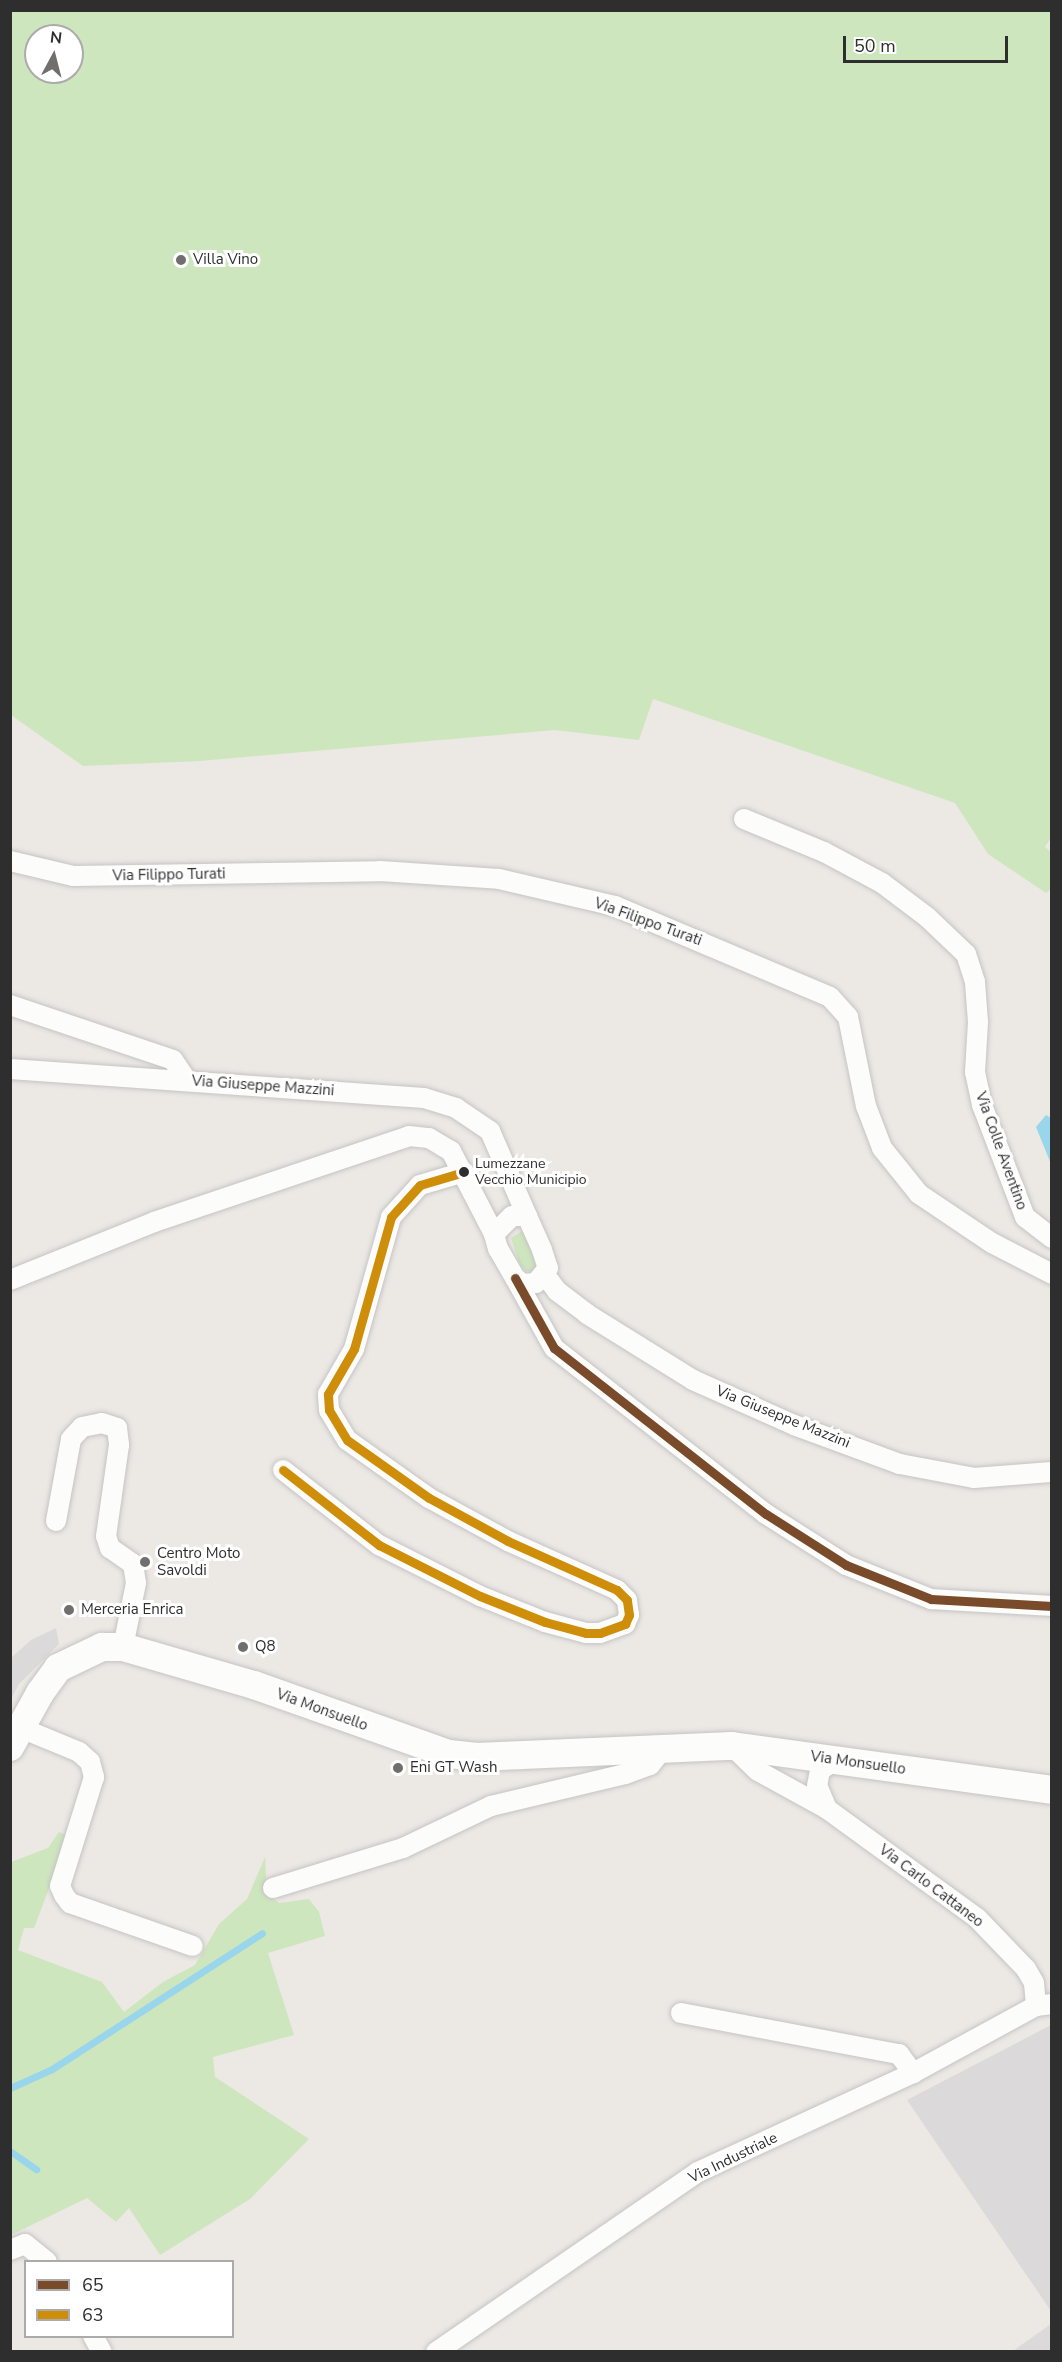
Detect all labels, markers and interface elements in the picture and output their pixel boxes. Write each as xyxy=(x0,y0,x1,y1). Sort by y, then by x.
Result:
north arrow xyxy=(24,24,84,84)
scale bar xyxy=(846,24,1011,62)
text: N xyxy=(49,26,63,50)
text: 50 m xyxy=(854,34,896,58)
place label: Villa Vino xyxy=(193,251,258,269)
marker: Villa Vino xyxy=(174,253,188,267)
street label: Via Filippo Turati xyxy=(112,865,226,885)
street label: Via Filippo Turati xyxy=(592,894,704,950)
street label: Via Giuseppe Mazzini xyxy=(191,1072,335,1100)
street label: Via Colle Aventino xyxy=(971,1089,1031,1213)
place label: Lumezzane Vecchio Municipio xyxy=(475,1156,587,1188)
marker: Lumezzane Vecchio Municipio xyxy=(458,1166,470,1178)
street label: Via Giuseppe Mazzini xyxy=(713,1382,853,1452)
place label: Centro Moto Savoldi xyxy=(157,1544,240,1579)
marker: Centro Moto Savoldi xyxy=(138,1555,152,1569)
place label: Merceria Enrica xyxy=(81,1601,183,1619)
marker: Merceria Enrica xyxy=(62,1603,76,1617)
place label: Q8 xyxy=(255,1638,276,1656)
marker: Q8 xyxy=(236,1640,250,1654)
street label: Via Monsuello xyxy=(274,1685,370,1735)
street label: Via Monsuello xyxy=(809,1747,907,1779)
place label: Eni GT Wash xyxy=(410,1759,498,1777)
marker: Eni GT Wash xyxy=(391,1761,405,1775)
street label: Via Carlo Cattaneo xyxy=(875,1841,987,1931)
street label: Via Industriale xyxy=(686,2129,780,2187)
legend xyxy=(24,2260,234,2338)
text: 65 xyxy=(82,2273,104,2297)
text: 63 xyxy=(82,2303,104,2327)

